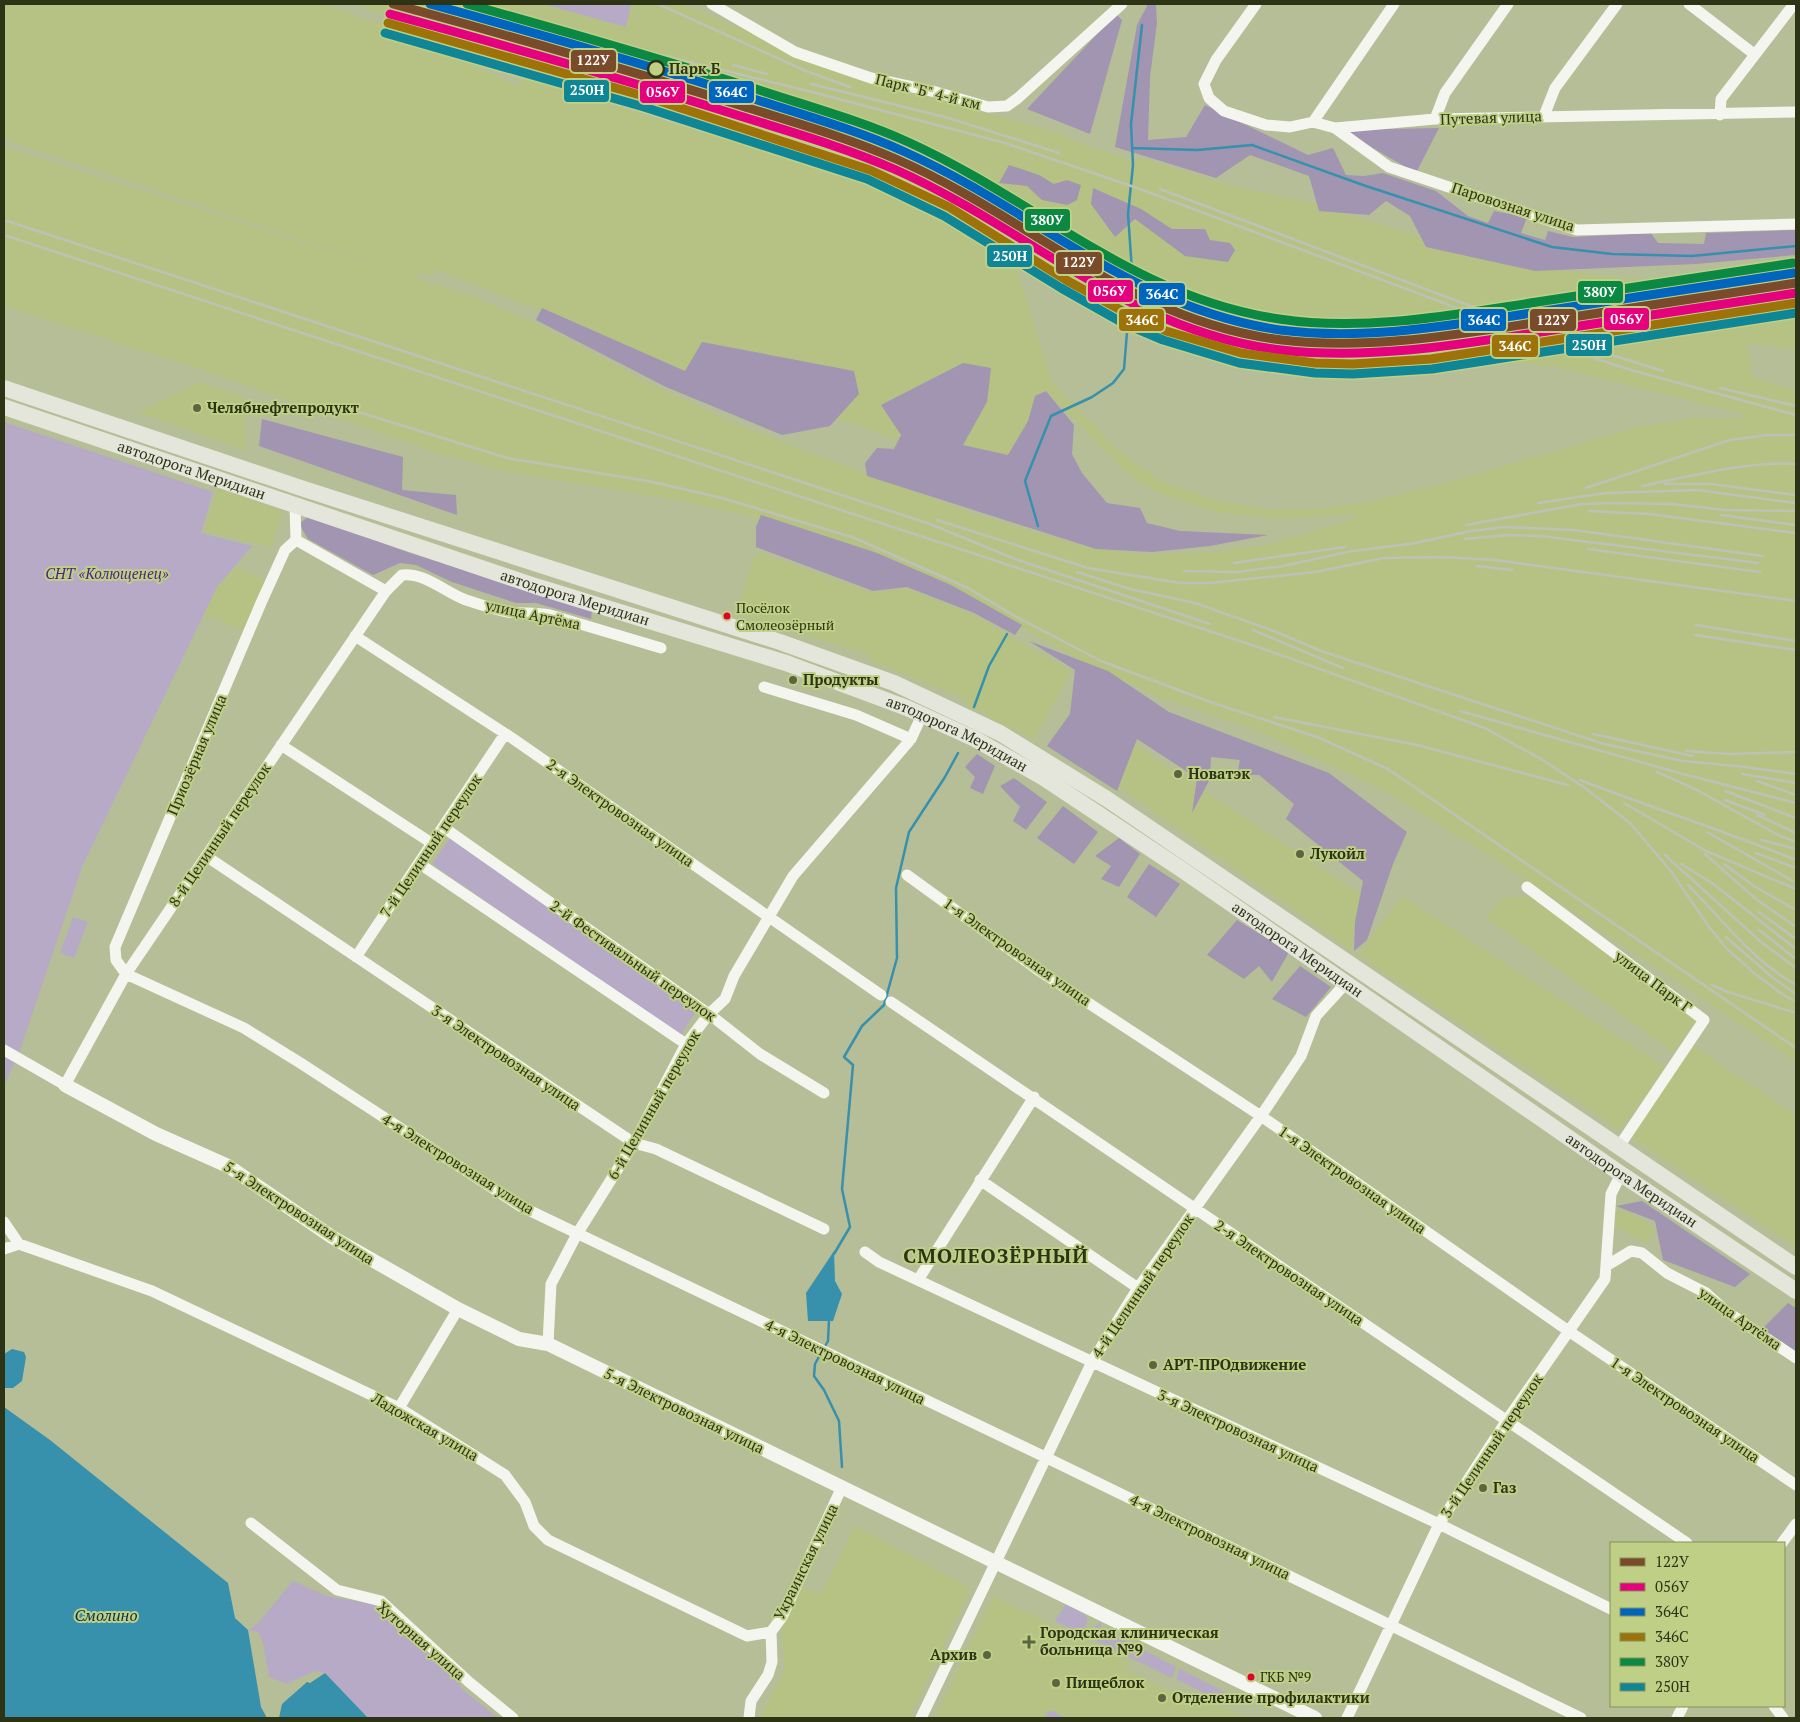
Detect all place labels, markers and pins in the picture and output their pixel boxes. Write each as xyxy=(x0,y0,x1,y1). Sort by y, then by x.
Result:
place label: Парк Б xyxy=(669,58,721,78)
marker: Парк Б xyxy=(647,60,665,78)
place label: Челябнефтепродукт xyxy=(207,397,359,417)
marker: Челябнефтепродукт xyxy=(191,402,203,414)
place label: Посёлок Смолеозёрный xyxy=(736,598,835,634)
marker: Посёлок Смолеозёрный xyxy=(722,611,732,621)
place label: Продукты xyxy=(803,669,879,689)
marker: Продукты xyxy=(787,674,799,686)
place label: Новатэк xyxy=(1188,763,1250,783)
marker: Новатэк xyxy=(1172,768,1184,780)
place label: Лукойл xyxy=(1309,843,1365,863)
marker: Лукойл xyxy=(1294,848,1306,860)
place label: АРТ-ПРОдвижение xyxy=(1163,1354,1306,1374)
marker: АРТ-ПРОдвижение xyxy=(1147,1359,1159,1371)
place label: Газ xyxy=(1493,1477,1516,1497)
marker: Газ xyxy=(1477,1482,1489,1494)
place label: Городская клиническая больница №9 xyxy=(1040,1622,1219,1659)
marker: Городская клиническая больница №9 xyxy=(1022,1635,1036,1649)
place label: Архив xyxy=(930,1644,977,1664)
marker: Архив xyxy=(981,1649,993,1661)
place label: ГКБ №9 xyxy=(1260,1667,1311,1686)
place label: Пищеблок xyxy=(1066,1672,1144,1692)
marker: ГКБ №9 xyxy=(1246,1672,1256,1682)
marker: Пищеблок xyxy=(1050,1677,1062,1689)
place label: Отделение профилактики xyxy=(1172,1687,1370,1707)
marker: Отделение профилактики xyxy=(1156,1692,1168,1704)

